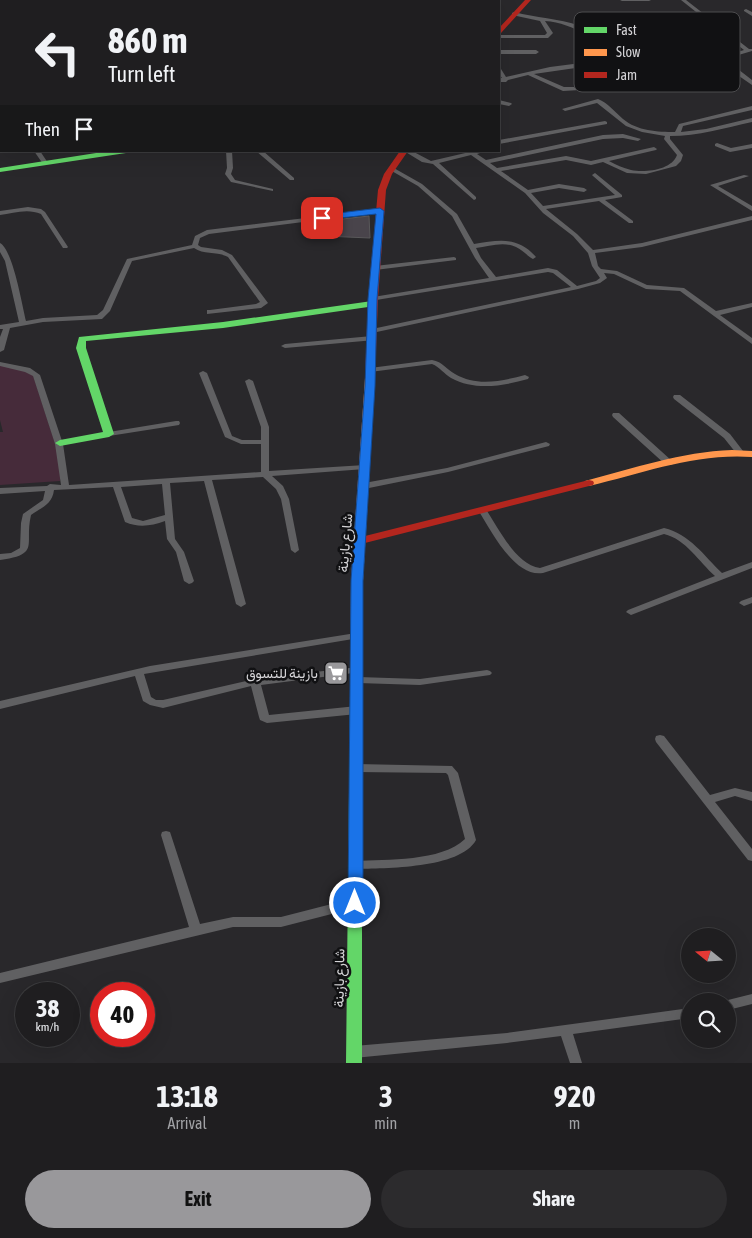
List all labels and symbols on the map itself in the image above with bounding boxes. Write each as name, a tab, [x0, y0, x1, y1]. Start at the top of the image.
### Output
legend	[574, 12, 740, 92]
text: Fast	[616, 22, 637, 38]
text: Slow	[616, 44, 641, 60]
text: Jam	[616, 67, 637, 83]
pin	[301, 197, 343, 239]
street label: شارع بازينة	[334, 513, 359, 573]
supermarket icon: بازينة للتسوق	[323, 660, 349, 686]
place label: بازينة للتسوق	[246, 665, 318, 682]
position arrow	[328, 876, 380, 928]
north arrow	[681, 928, 736, 982]
street label: شارع بازينة	[330, 948, 351, 1008]
speed limit sign: 40	[90, 982, 155, 1047]

